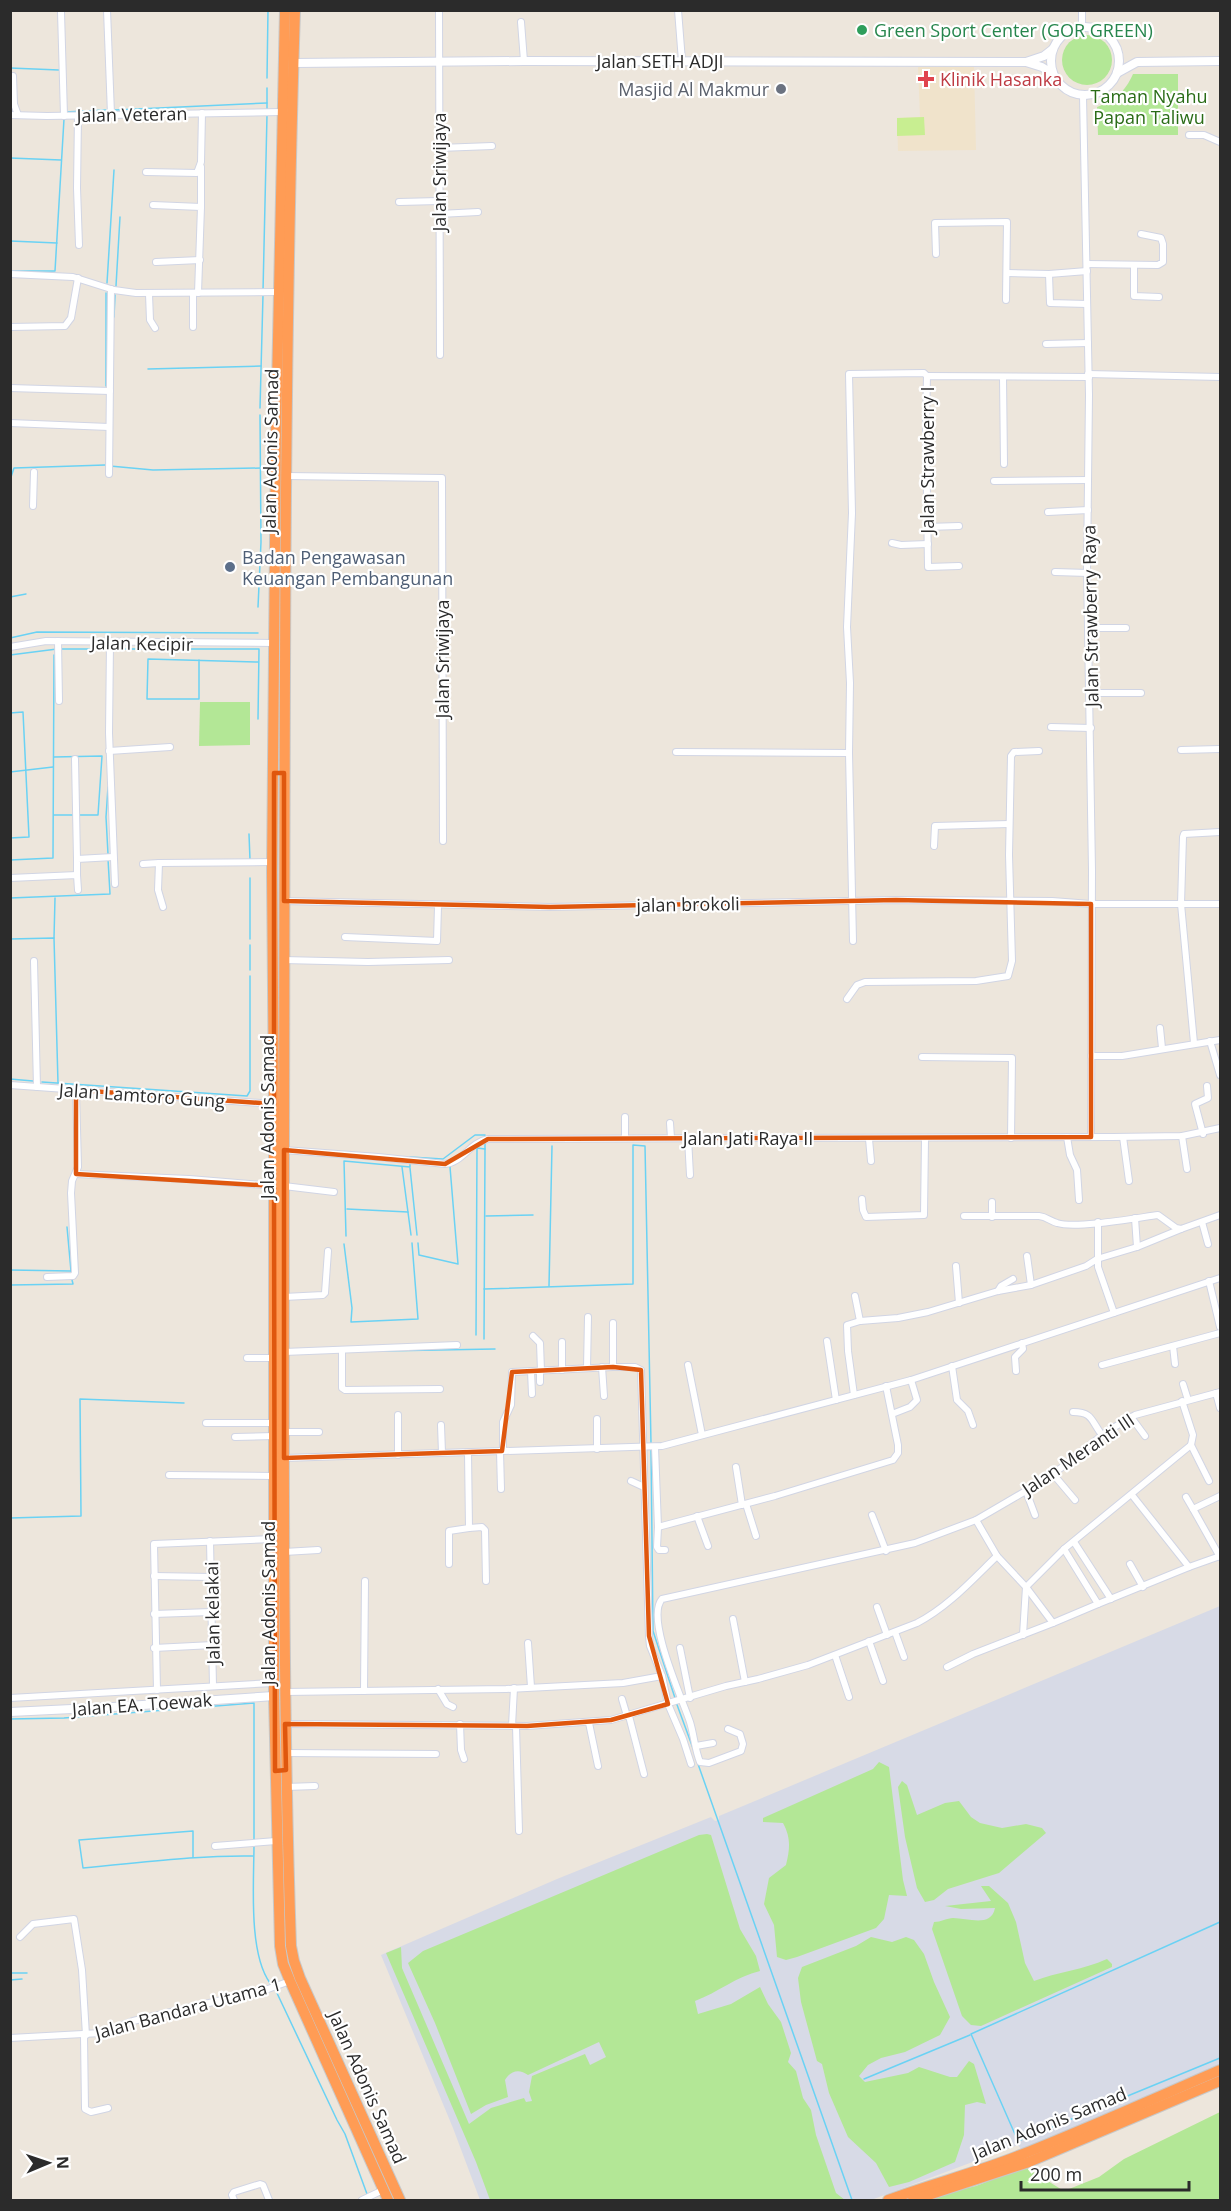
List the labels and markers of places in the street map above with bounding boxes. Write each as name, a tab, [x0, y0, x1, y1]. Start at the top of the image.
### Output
place label: Green Sport Center (GOR GREEN)	[874, 18, 1153, 42]
marker: Green Sport Center (GOR GREEN)	[855, 23, 869, 37]
place label: Klinik Hasanka	[940, 67, 1062, 91]
marker: Klinik Hasanka	[917, 70, 935, 88]
place label: Masjid Al Makmur	[618, 77, 770, 101]
marker: Masjid Al Makmur	[774, 82, 788, 96]
place label: Badan Pengawasan Keuangan Pembangunan	[242, 545, 453, 590]
marker: Badan Pengawasan Keuangan Pembangunan	[223, 560, 237, 574]

